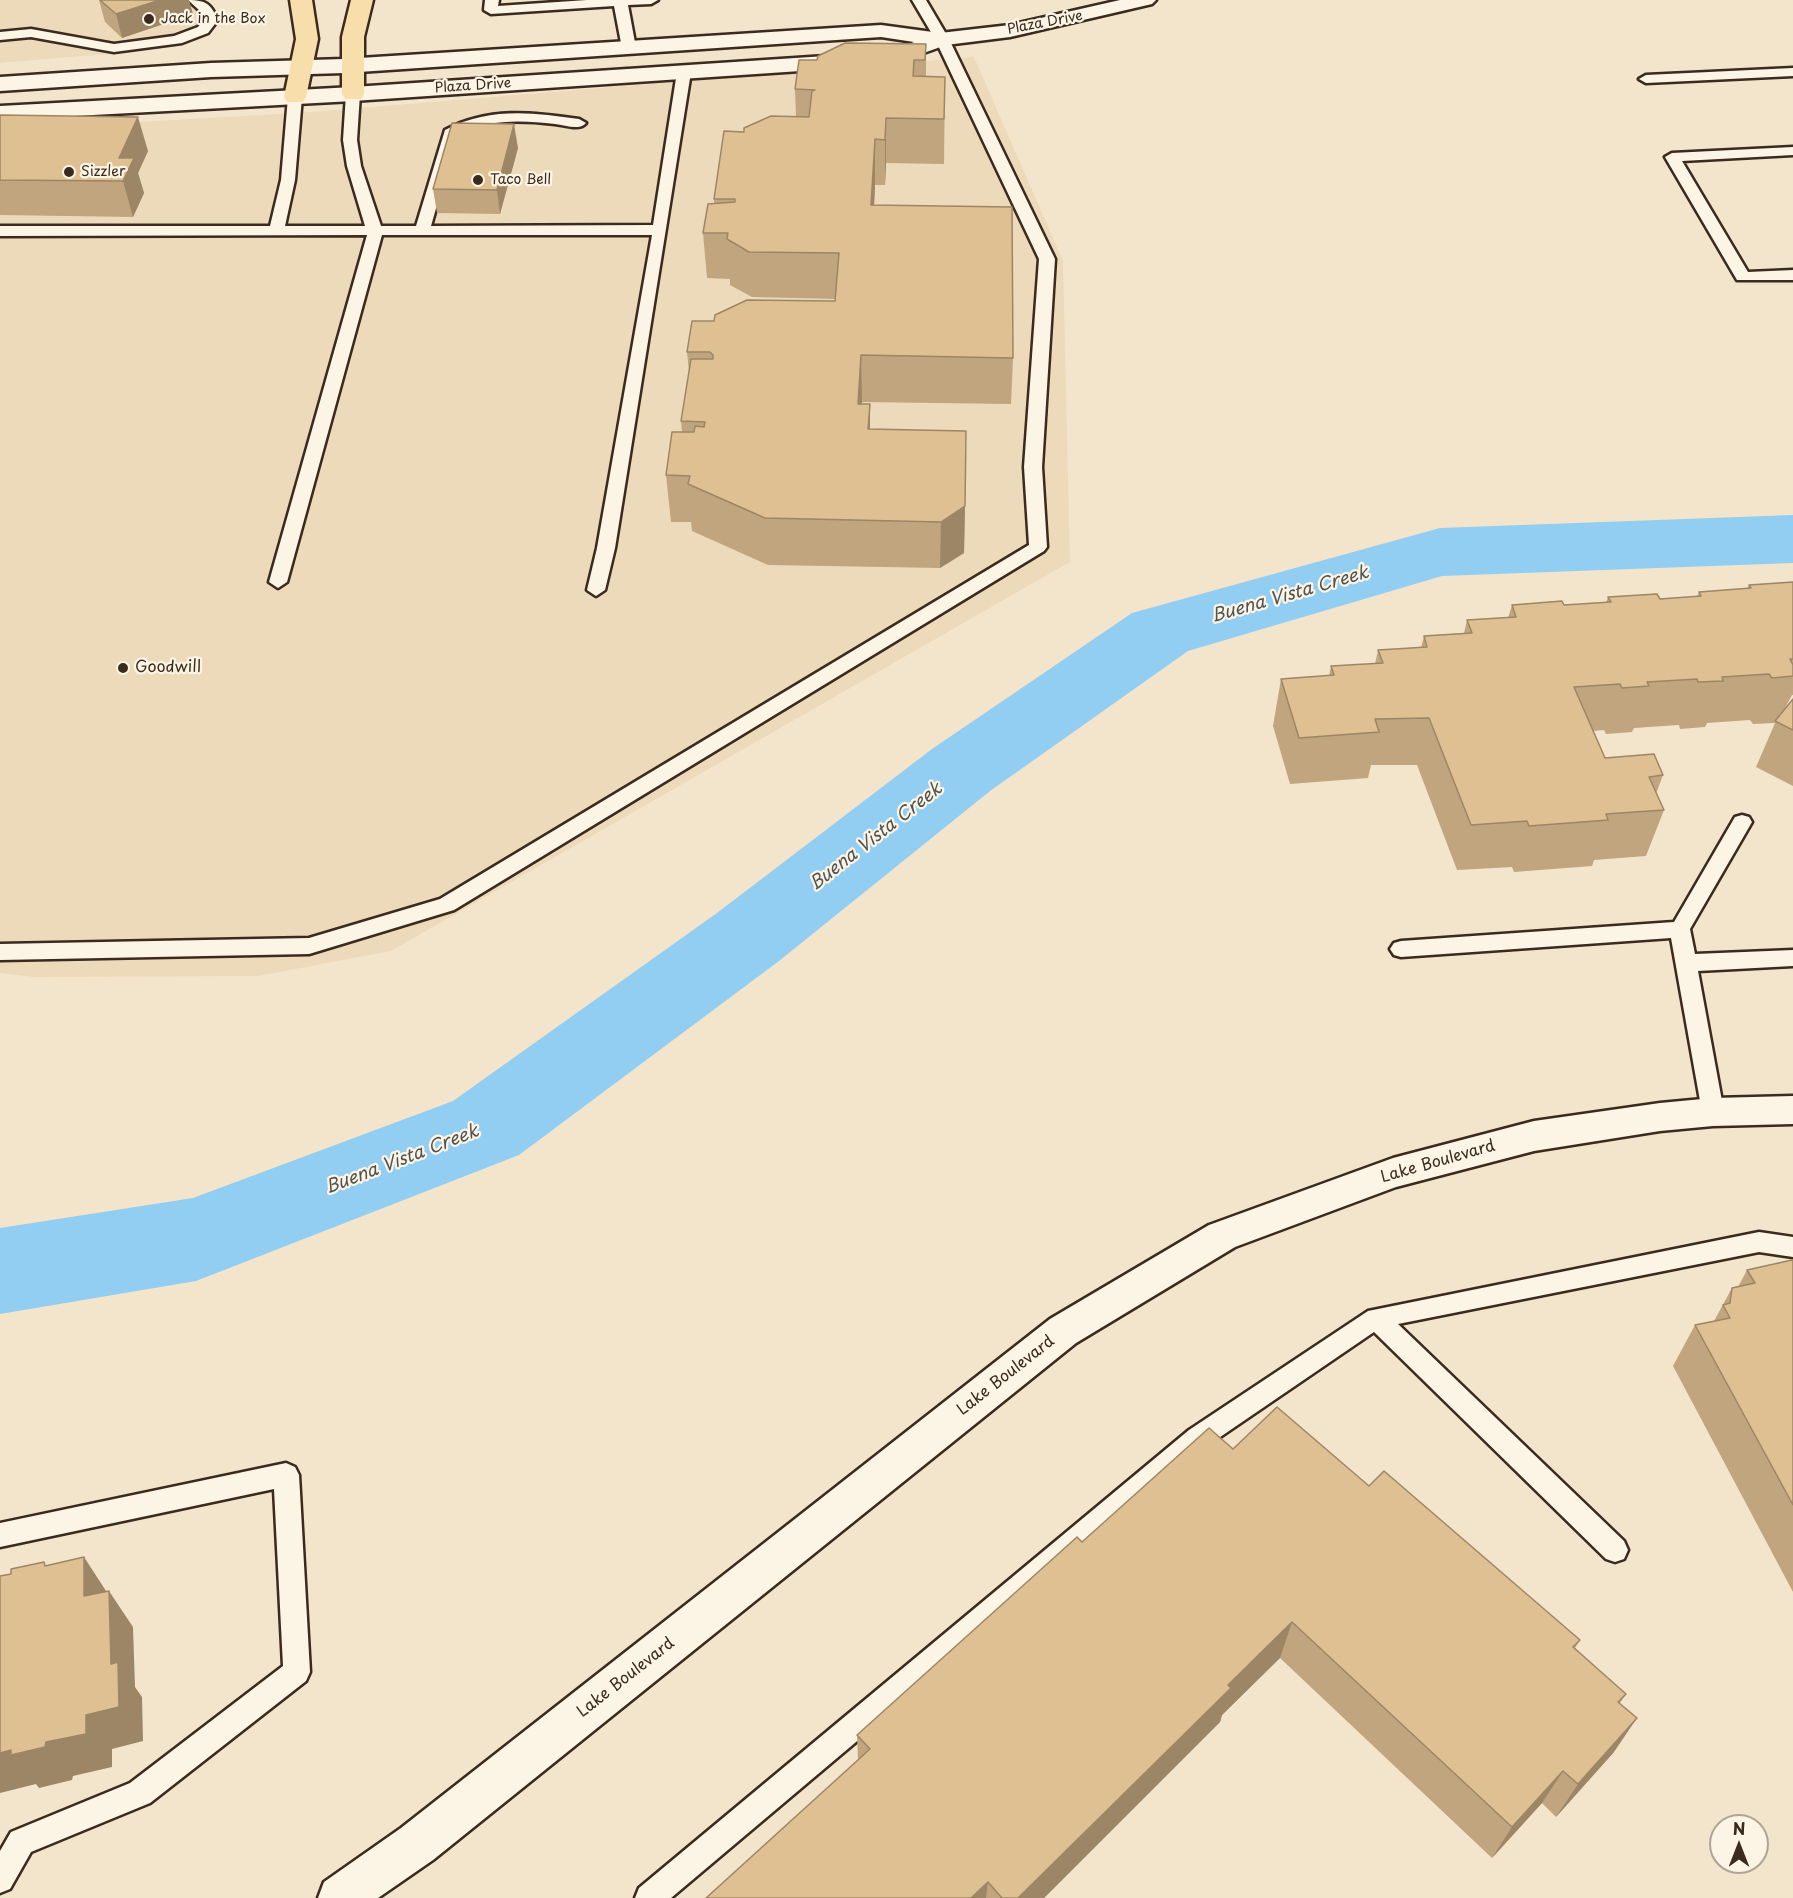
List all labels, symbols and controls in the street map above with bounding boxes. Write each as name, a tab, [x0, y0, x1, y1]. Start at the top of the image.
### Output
street label: Plaza Drive	[1006, 7, 1084, 39]
place label: Jack in the Box	[161, 11, 265, 27]
marker: Jack in the Box	[142, 12, 156, 26]
street label: Plaza Drive	[434, 75, 512, 97]
place label: Sizzler	[81, 164, 126, 180]
marker: Sizzler	[62, 165, 76, 179]
place label: Taco Bell	[490, 172, 551, 188]
marker: Taco Bell	[471, 173, 485, 187]
water label: Buena Vista Creek	[1209, 562, 1371, 628]
place label: Goodwill	[135, 658, 201, 678]
marker: Goodwill	[116, 661, 130, 675]
water label: Buena Vista Creek	[805, 778, 947, 896]
water label: Buena Vista Creek	[322, 1121, 482, 1199]
street label: Lake Boulevard	[1379, 1136, 1497, 1188]
street label: Lake Boulevard	[954, 1332, 1058, 1420]
street label: Lake Boulevard	[574, 1634, 678, 1722]
north arrow	[1709, 1814, 1769, 1874]
text: N	[1733, 1816, 1745, 1840]

